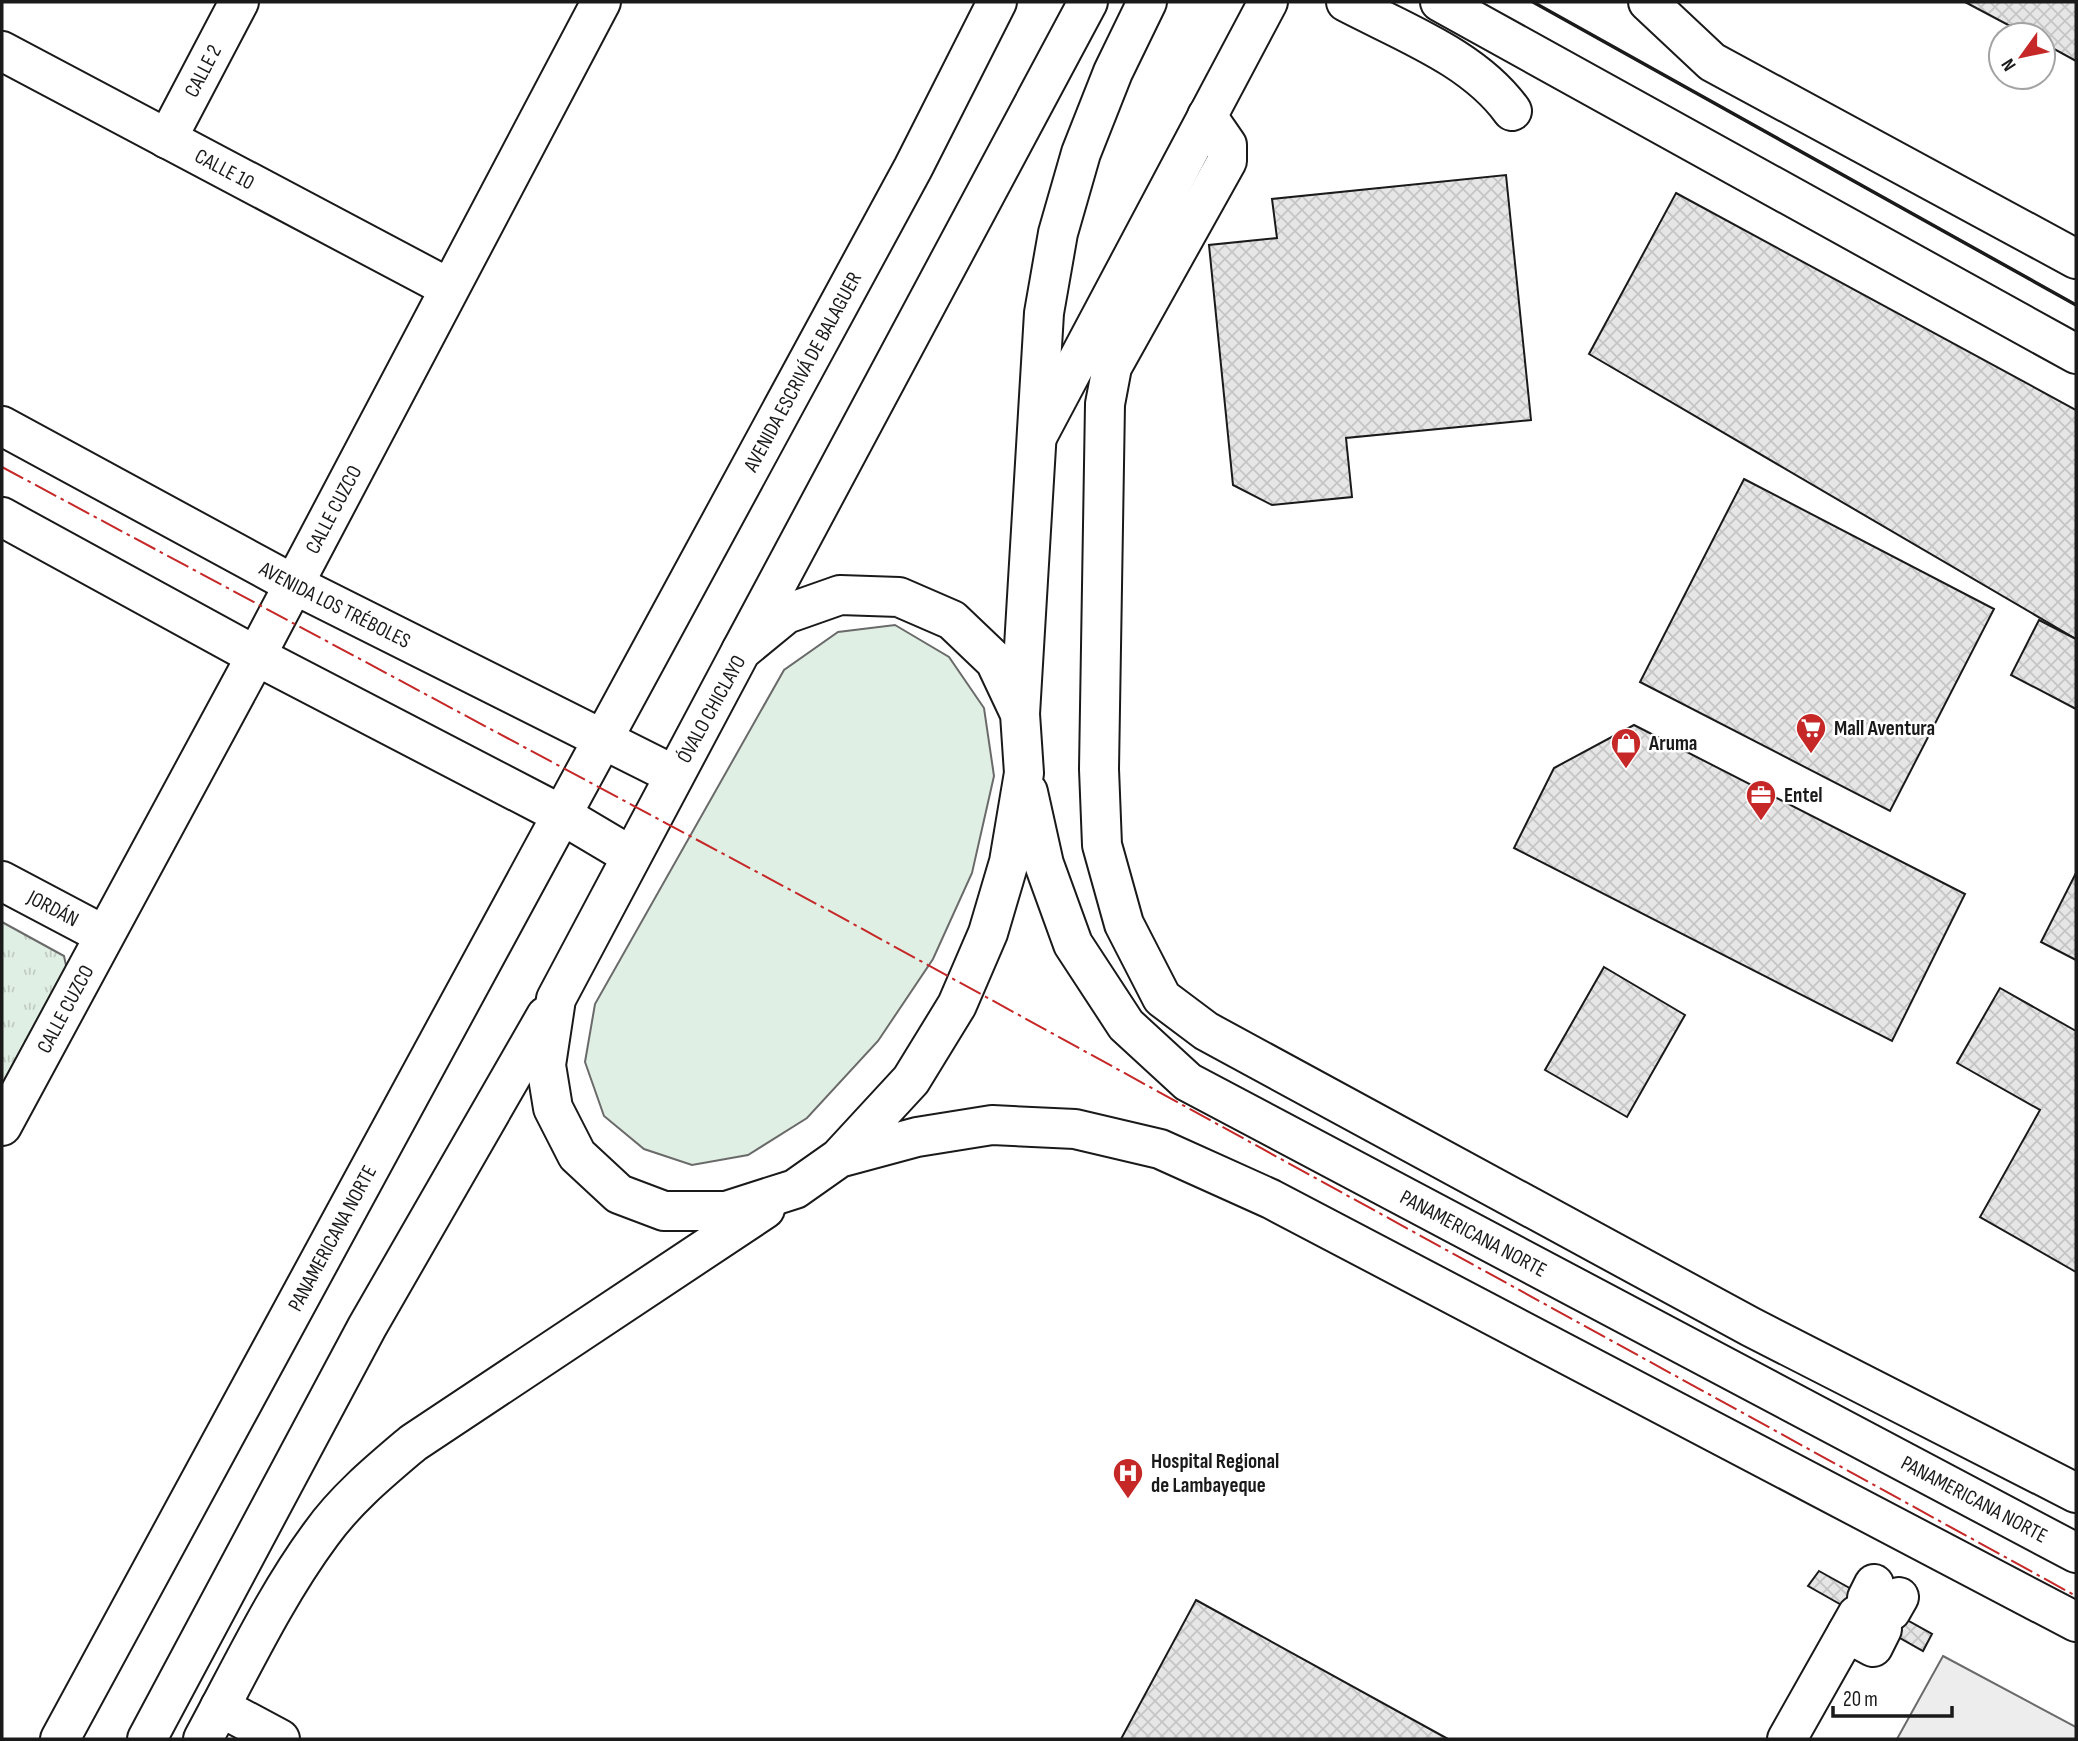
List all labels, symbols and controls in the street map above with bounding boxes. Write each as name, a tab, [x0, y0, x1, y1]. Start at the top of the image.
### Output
north arrow	[1987, 21, 2057, 91]
street label: CALLE 2	[179, 41, 227, 101]
text: N	[1997, 54, 2021, 75]
street label: CALLE 10	[190, 144, 258, 195]
street label: AVENIDA ESCRIVÁ DE BALAGUER	[738, 267, 867, 477]
street label: CALLE CUZCO	[300, 461, 367, 558]
street label: AVENIDA LOS TRÉBOLES	[254, 556, 414, 654]
street label: ÓVALO CHICLAYO	[672, 651, 751, 767]
supermarket icon: Mall Aventura	[1794, 711, 1828, 755]
place label: Mall Aventura	[1834, 716, 1935, 741]
shop icon: Aruma	[1609, 726, 1643, 770]
place label: Aruma	[1648, 731, 1697, 756]
office icon: Entel	[1744, 778, 1778, 822]
place label: Entel	[1784, 783, 1823, 808]
street label: JORDÁN	[22, 884, 83, 932]
street label: CALLE CUZCO	[32, 961, 100, 1057]
street label: PANAMERICANA NORTE	[283, 1161, 382, 1316]
street label: PANAMERICANA NORTE	[1396, 1185, 1551, 1283]
place label: Hospital Regional de Lambayeque	[1151, 1449, 1279, 1498]
street label: PANAMERICANA NORTE	[1897, 1450, 2052, 1549]
hospital icon: Hospital Regional de Lambayeque	[1111, 1456, 1145, 1500]
scale bar	[1833, 1674, 1952, 1718]
text: 20 m	[1843, 1687, 1878, 1712]

